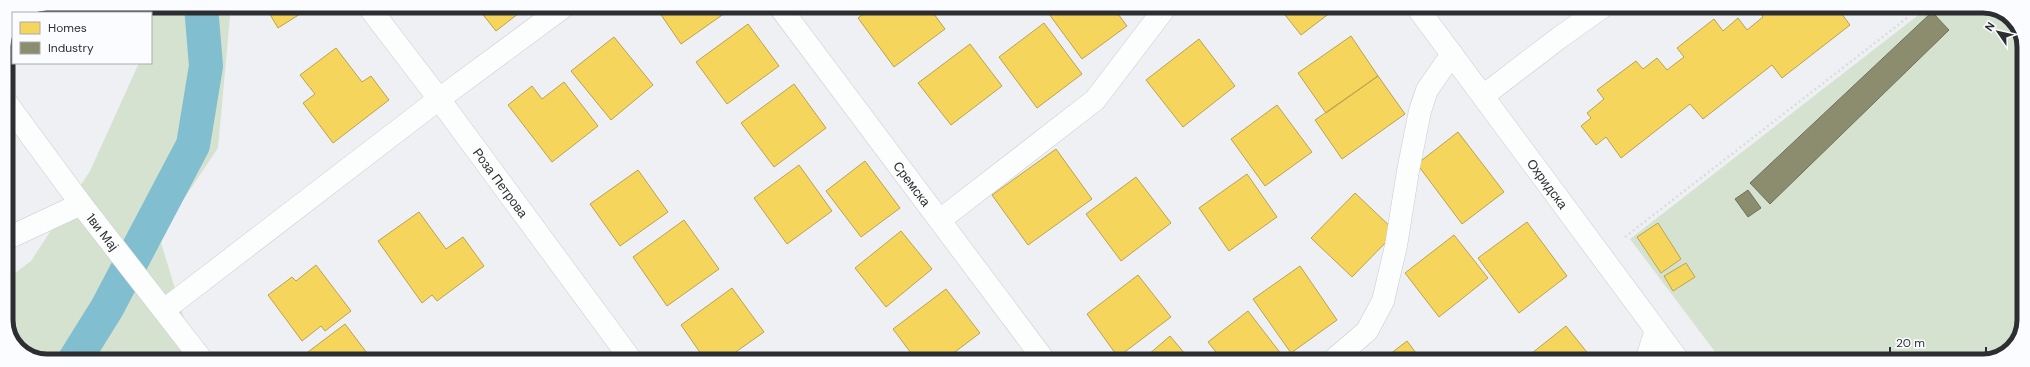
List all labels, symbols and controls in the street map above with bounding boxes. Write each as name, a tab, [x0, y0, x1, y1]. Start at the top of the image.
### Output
legend	[12, 12, 152, 64]
north arrow	[1978, 12, 2018, 52]
text: N	[1982, 19, 1998, 34]
text: Homes	[48, 20, 87, 36]
text: Industry	[48, 40, 94, 56]
street label: Роза Петрова	[469, 145, 532, 222]
street label: Охридска	[1523, 155, 1572, 213]
street label: Сремска	[889, 158, 935, 211]
street label: 1ви Мај	[82, 210, 122, 254]
scale bar	[1890, 329, 1986, 355]
text: 20 m	[1896, 335, 1925, 351]

